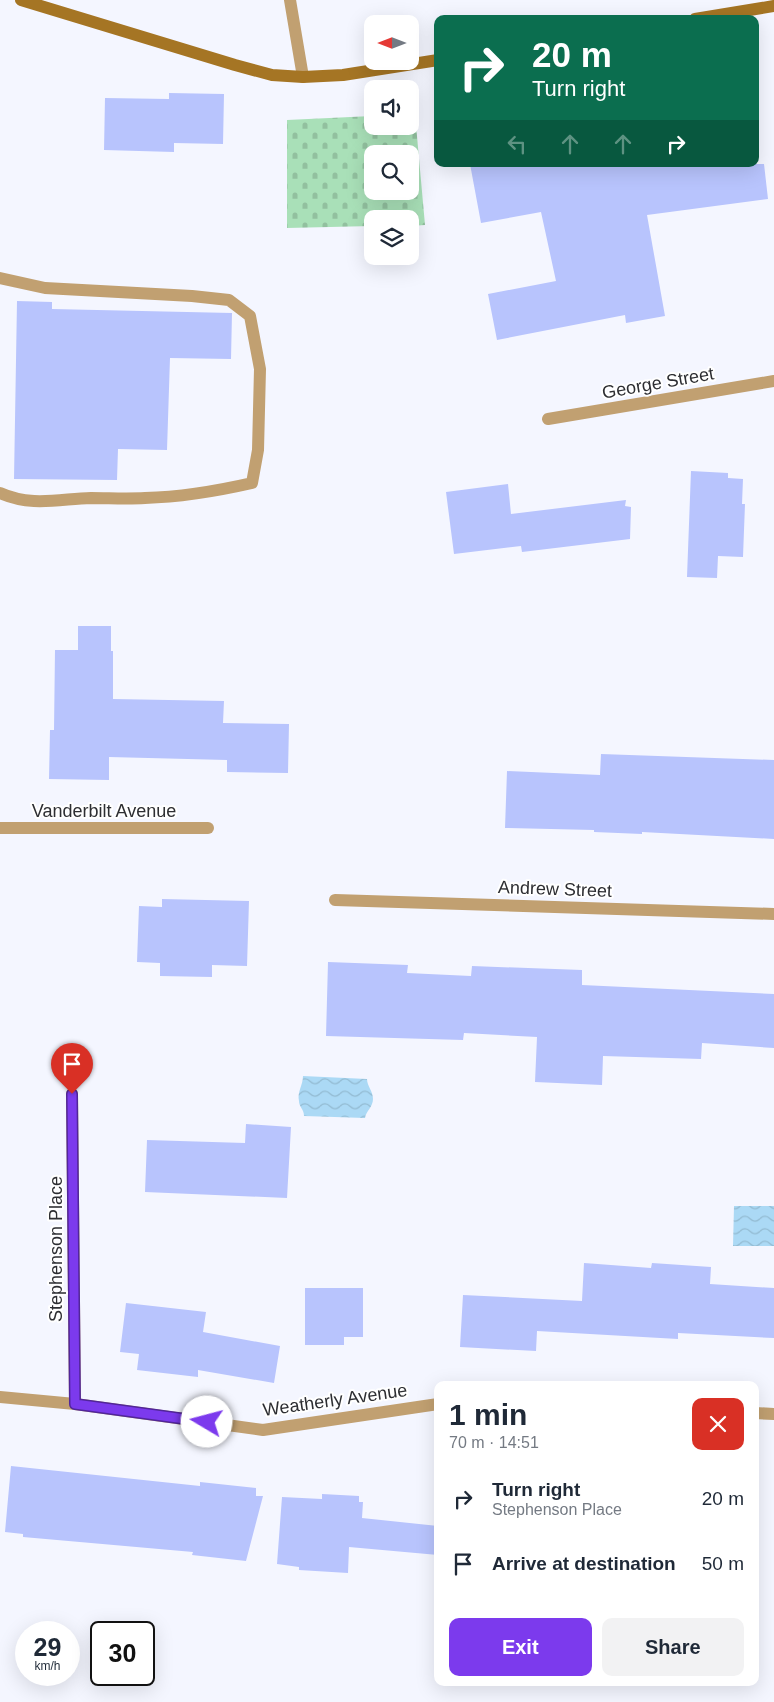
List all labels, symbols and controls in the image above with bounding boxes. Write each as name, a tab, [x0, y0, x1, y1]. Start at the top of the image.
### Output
north arrow	[364, 15, 419, 70]
map controls	[364, 15, 419, 265]
icon: right	[449, 35, 514, 100]
text: 20 m	[532, 35, 612, 74]
text: Turn right	[532, 76, 625, 101]
button: sound	[364, 80, 419, 135]
icon: left	[503, 130, 531, 158]
icon: ahead	[556, 130, 584, 158]
icon: ahead	[609, 130, 637, 158]
icon: right	[662, 130, 690, 158]
button: search	[364, 145, 419, 200]
button: layers	[364, 210, 419, 265]
street label: George Street	[601, 363, 715, 403]
street label: Vanderbilt Avenue	[32, 801, 176, 821]
street label: Andrew Street	[498, 877, 612, 901]
pin	[51, 1043, 93, 1094]
icon: arrive	[58, 1050, 86, 1078]
street label: Stephenson Place	[46, 1176, 66, 1322]
street label: Weatherly Avenue	[262, 1380, 408, 1420]
position arrow	[180, 1395, 232, 1447]
text: 1 min	[449, 1398, 527, 1431]
button: close	[692, 1398, 744, 1450]
text: 70 m · 14:51	[449, 1434, 539, 1451]
text: Turn right	[492, 1479, 580, 1500]
icon: right	[449, 1485, 477, 1513]
text: 20 m	[702, 1488, 744, 1509]
text: Stephenson Place	[492, 1501, 622, 1518]
icon: arrive	[449, 1550, 477, 1578]
text: Arrive at destination	[492, 1553, 676, 1574]
text: 50 m	[702, 1553, 744, 1574]
button: Exit	[449, 1618, 592, 1676]
button: Share	[602, 1618, 744, 1676]
speed limit sign: 30	[90, 1621, 155, 1686]
text: 29	[34, 1633, 61, 1661]
text: km/h	[34, 1659, 61, 1673]

